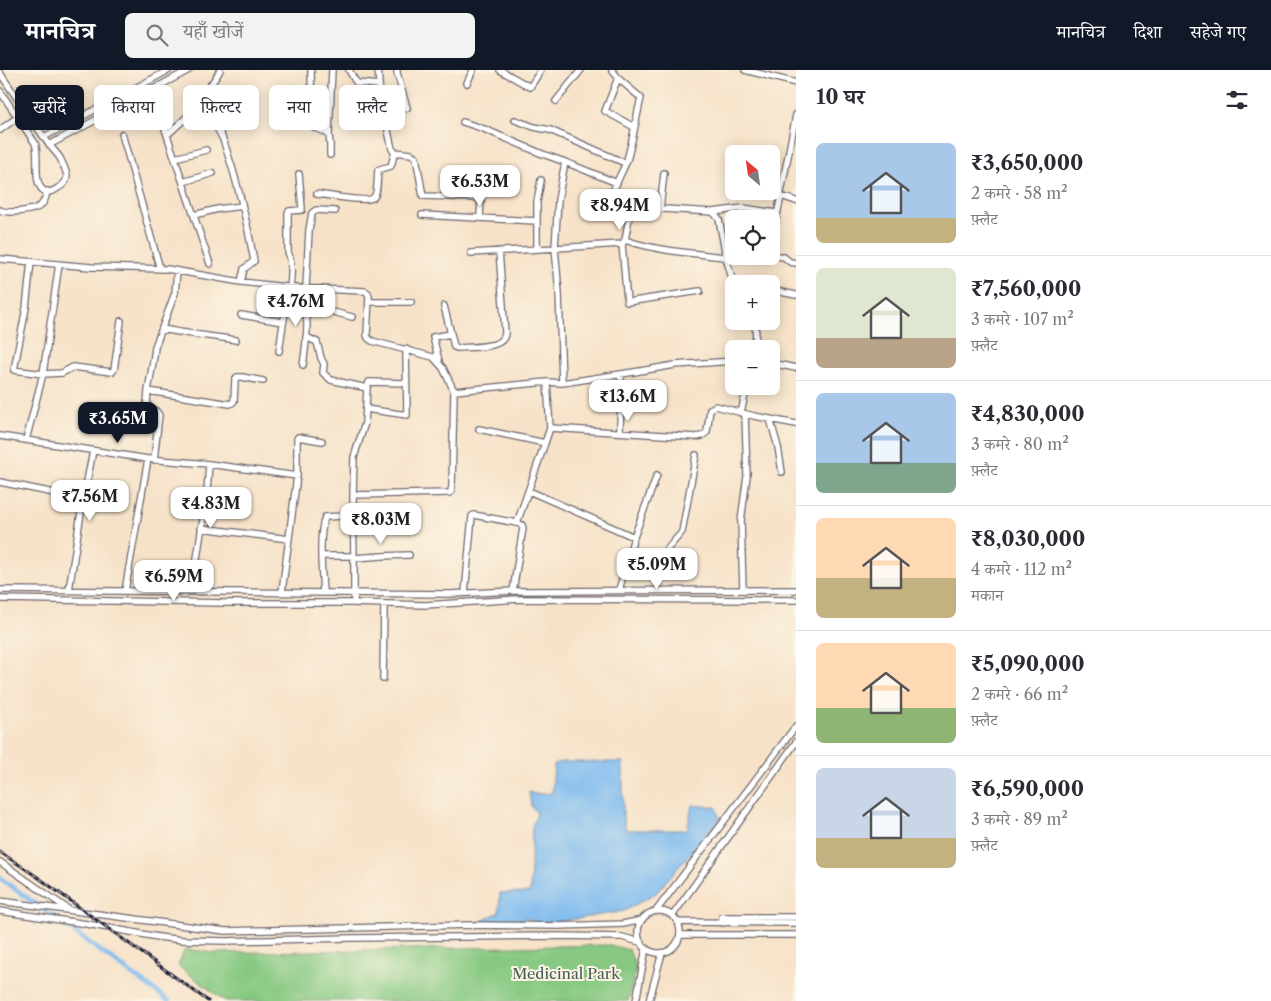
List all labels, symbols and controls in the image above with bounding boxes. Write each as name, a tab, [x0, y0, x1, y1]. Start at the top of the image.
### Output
search box	[125, 13, 475, 58]
text: मानचित्र	[25, 16, 95, 45]
text: यहाँ खोजें	[183, 20, 244, 43]
icon: search	[143, 21, 171, 49]
text: मानचित्र	[1057, 21, 1105, 43]
text: दिशा	[1133, 21, 1162, 43]
text: सहेजे गए	[1190, 21, 1246, 43]
text: 10 घर	[816, 84, 865, 109]
chip: खरीदें	[15, 85, 84, 130]
chip: किराया	[94, 85, 173, 130]
chip: फ़िल्टर	[183, 85, 259, 130]
chip: नया	[269, 85, 329, 130]
chip: फ़्लैट	[339, 85, 405, 130]
icon: filters	[1223, 86, 1251, 114]
north arrow	[725, 145, 780, 200]
map controls	[725, 145, 780, 395]
text: ₹3,650,000	[971, 150, 1083, 175]
icon: home	[856, 163, 916, 223]
pin: ₹6.53M	[439, 164, 521, 207]
text: ₹6.53M	[451, 171, 509, 191]
text: 2 कमरे · 58 m²	[971, 183, 1068, 203]
pin: ₹8.94M	[579, 189, 661, 231]
text: ₹8.94M	[591, 195, 649, 215]
text: फ़्लैट	[971, 209, 998, 229]
button: locate	[725, 210, 780, 265]
button: +	[725, 275, 780, 330]
text: ₹7,560,000	[971, 276, 1081, 301]
pin: ₹4.76M	[255, 284, 337, 327]
icon: home	[856, 288, 916, 348]
text: ₹4.76M	[267, 291, 325, 311]
text: 3 कमरे · 107 m²	[971, 309, 1074, 329]
text: फ़्लैट	[971, 335, 998, 355]
button: −	[725, 340, 780, 395]
pin: ₹13.6M	[587, 380, 669, 422]
text: ₹13.6M	[600, 386, 656, 406]
text: ₹4,830,000	[971, 401, 1085, 426]
pin: ₹3.65M	[77, 402, 159, 444]
text: ₹3.65M	[89, 408, 147, 428]
icon: home	[856, 413, 916, 473]
text: 3 कमरे · 80 m²	[971, 434, 1069, 454]
text: फ़्लैट	[971, 460, 998, 480]
pin: ₹7.56M	[49, 480, 131, 522]
text: ₹7.56M	[62, 486, 118, 506]
pin: ₹4.83M	[170, 486, 252, 529]
text: ₹4.83M	[182, 493, 240, 513]
pin: ₹8.03M	[340, 502, 422, 545]
text: ₹8.03M	[351, 509, 411, 529]
text: ₹8,030,000	[971, 526, 1085, 551]
icon: home	[856, 538, 916, 598]
pin: ₹5.09M	[616, 548, 698, 590]
text: ₹5.09M	[628, 554, 686, 574]
text: 4 कमरे · 112 m²	[971, 559, 1072, 579]
pin: ₹6.59M	[133, 560, 215, 602]
text: ₹6.59M	[145, 566, 203, 586]
text: मकान	[971, 585, 1003, 605]
text: ₹5,090,000	[971, 651, 1085, 676]
icon: home	[856, 663, 916, 723]
text: 2 कमरे · 66 m²	[971, 684, 1068, 704]
text: फ़्लैट	[971, 710, 998, 730]
text: ₹6,590,000	[971, 776, 1084, 801]
icon: home	[856, 788, 916, 848]
text: 3 कमरे · 89 m²	[971, 809, 1068, 829]
text: फ़्लैट	[971, 835, 998, 855]
park label: Medicinal Park	[512, 964, 621, 983]

